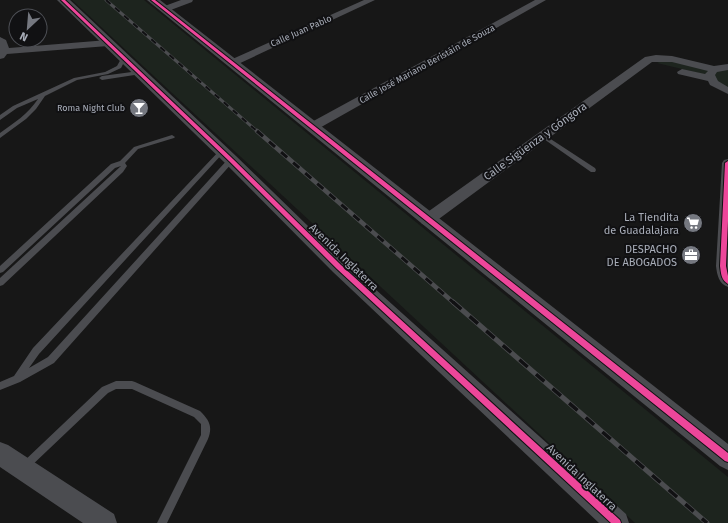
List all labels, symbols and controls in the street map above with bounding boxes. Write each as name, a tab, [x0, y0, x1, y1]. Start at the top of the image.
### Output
north arrow	[8, 8, 48, 48]
street label: Calle Juan Pablo	[269, 13, 333, 49]
street label: Calle José Mariano Beristáin de Souza	[358, 22, 496, 105]
text: N	[18, 29, 30, 44]
bar icon: Roma Night Club	[128, 97, 150, 119]
street label: Calle Sigüenza y Góngora	[481, 100, 589, 183]
place label: Roma Night Club	[57, 103, 125, 113]
place label: La Tiendita de Guadalajara	[604, 211, 679, 237]
supermarket icon: La Tiendita de Guadalajara	[682, 212, 704, 234]
street label: Avenida Inglaterra	[306, 221, 381, 294]
place label: DESPACHO DE ABOGADOS	[607, 243, 677, 269]
office icon: DESPACHO DE ABOGADOS	[680, 244, 702, 266]
street label: Avenida Inglaterra	[544, 442, 619, 513]

